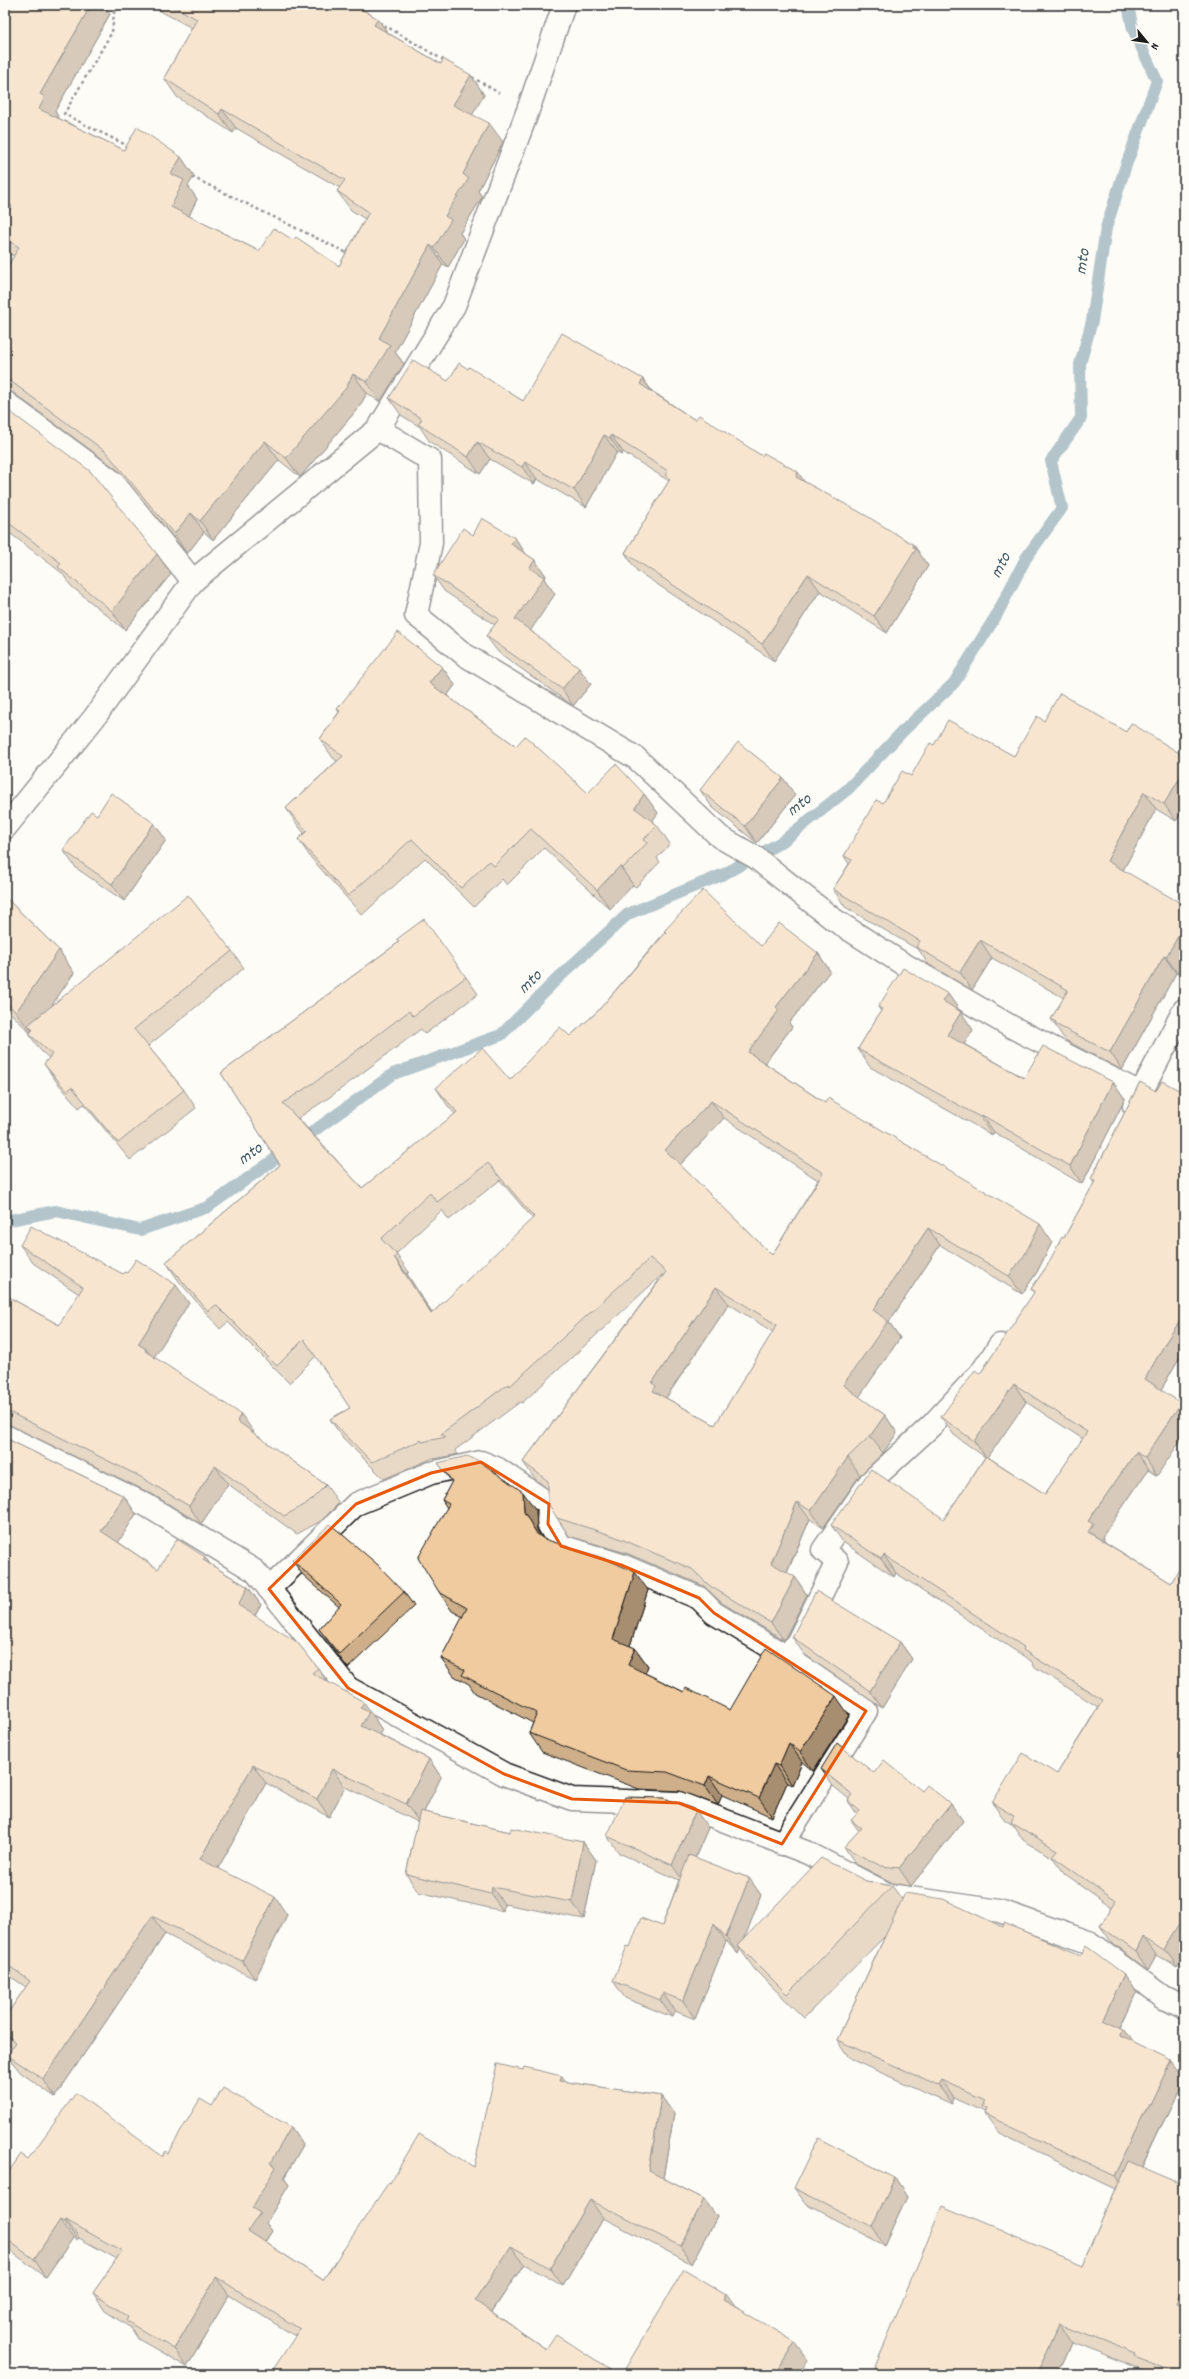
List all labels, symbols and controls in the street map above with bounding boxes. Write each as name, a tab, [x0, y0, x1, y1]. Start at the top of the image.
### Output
north arrow	[1127, 22, 1167, 62]
text: N	[1145, 40, 1162, 53]
water label: mto	[1070, 246, 1098, 276]
water label: mto	[985, 548, 1019, 583]
water label: mto	[783, 788, 819, 823]
water label: mto	[513, 965, 550, 1000]
water label: mto	[234, 1137, 270, 1172]

